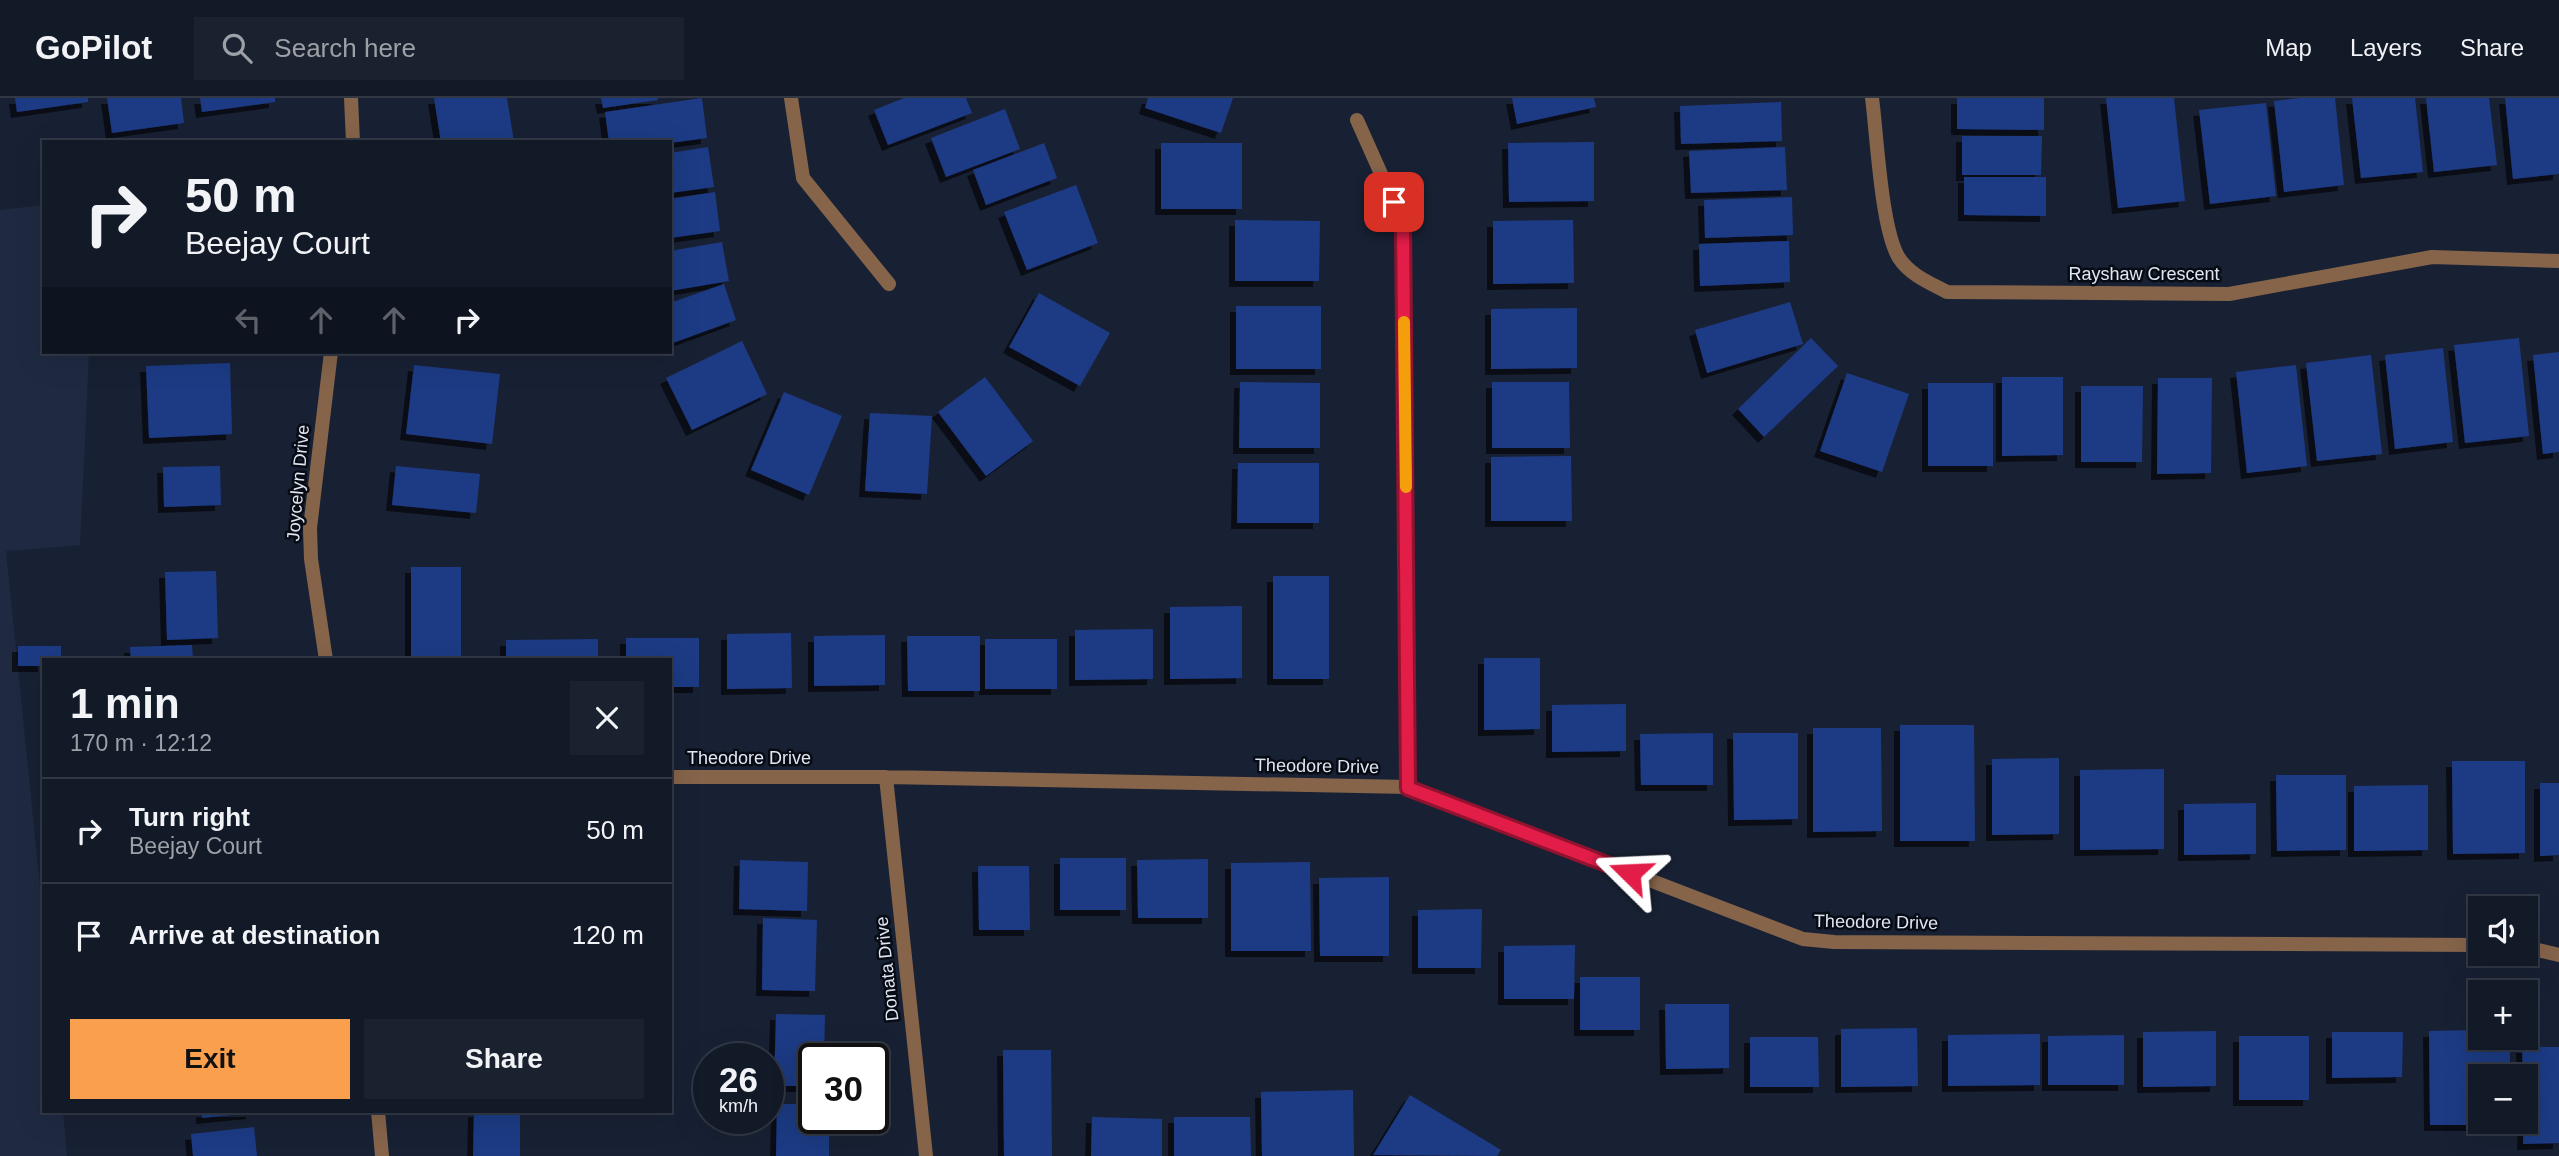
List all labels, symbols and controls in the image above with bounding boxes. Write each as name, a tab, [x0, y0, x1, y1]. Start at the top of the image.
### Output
search box	[194, 17, 684, 80]
text: GoPilot	[35, 29, 152, 66]
icon: search	[218, 29, 256, 67]
text: Search here	[274, 33, 416, 63]
text: Map	[2265, 34, 2312, 61]
text: Layers	[2350, 34, 2422, 61]
text: Share	[2460, 34, 2524, 61]
icon: right	[70, 168, 161, 259]
text: 50 m	[185, 168, 297, 222]
pin	[1364, 172, 1424, 232]
icon: arrive	[1375, 183, 1413, 221]
text: Beejay Court	[185, 225, 370, 261]
street label: Rayshaw Crescent	[2068, 264, 2220, 284]
icon: left	[229, 301, 267, 339]
icon: ahead	[302, 301, 340, 339]
icon: ahead	[375, 301, 413, 339]
icon: right	[448, 301, 486, 339]
street label: Joycelyn Drive	[283, 424, 313, 542]
text: 1 min	[70, 680, 180, 727]
button: close	[570, 681, 644, 755]
text: 170 m · 12:12	[70, 730, 212, 756]
street label: Theodore Drive	[687, 748, 811, 768]
street label: Theodore Drive	[1255, 755, 1379, 777]
text: Turn right	[129, 802, 250, 832]
icon: right	[70, 812, 108, 850]
text: 50 m	[586, 815, 644, 845]
text: Beejay Court	[129, 833, 262, 859]
position arrow	[1593, 836, 1667, 910]
map controls	[2468, 896, 2538, 1134]
button: sound	[2468, 896, 2538, 966]
street label: Theodore Drive	[1814, 911, 1938, 933]
street label: Donata Drive	[872, 916, 902, 1022]
icon: arrive	[70, 917, 108, 955]
text: Arrive at destination	[129, 920, 380, 950]
text: 120 m	[572, 920, 644, 950]
button: +	[2468, 980, 2538, 1050]
button: Exit	[70, 1019, 350, 1099]
button: Share	[364, 1019, 644, 1099]
speed limit sign: 30	[798, 1043, 889, 1134]
text: 26	[719, 1060, 758, 1099]
button: −	[2468, 1064, 2538, 1134]
text: km/h	[719, 1096, 758, 1116]

